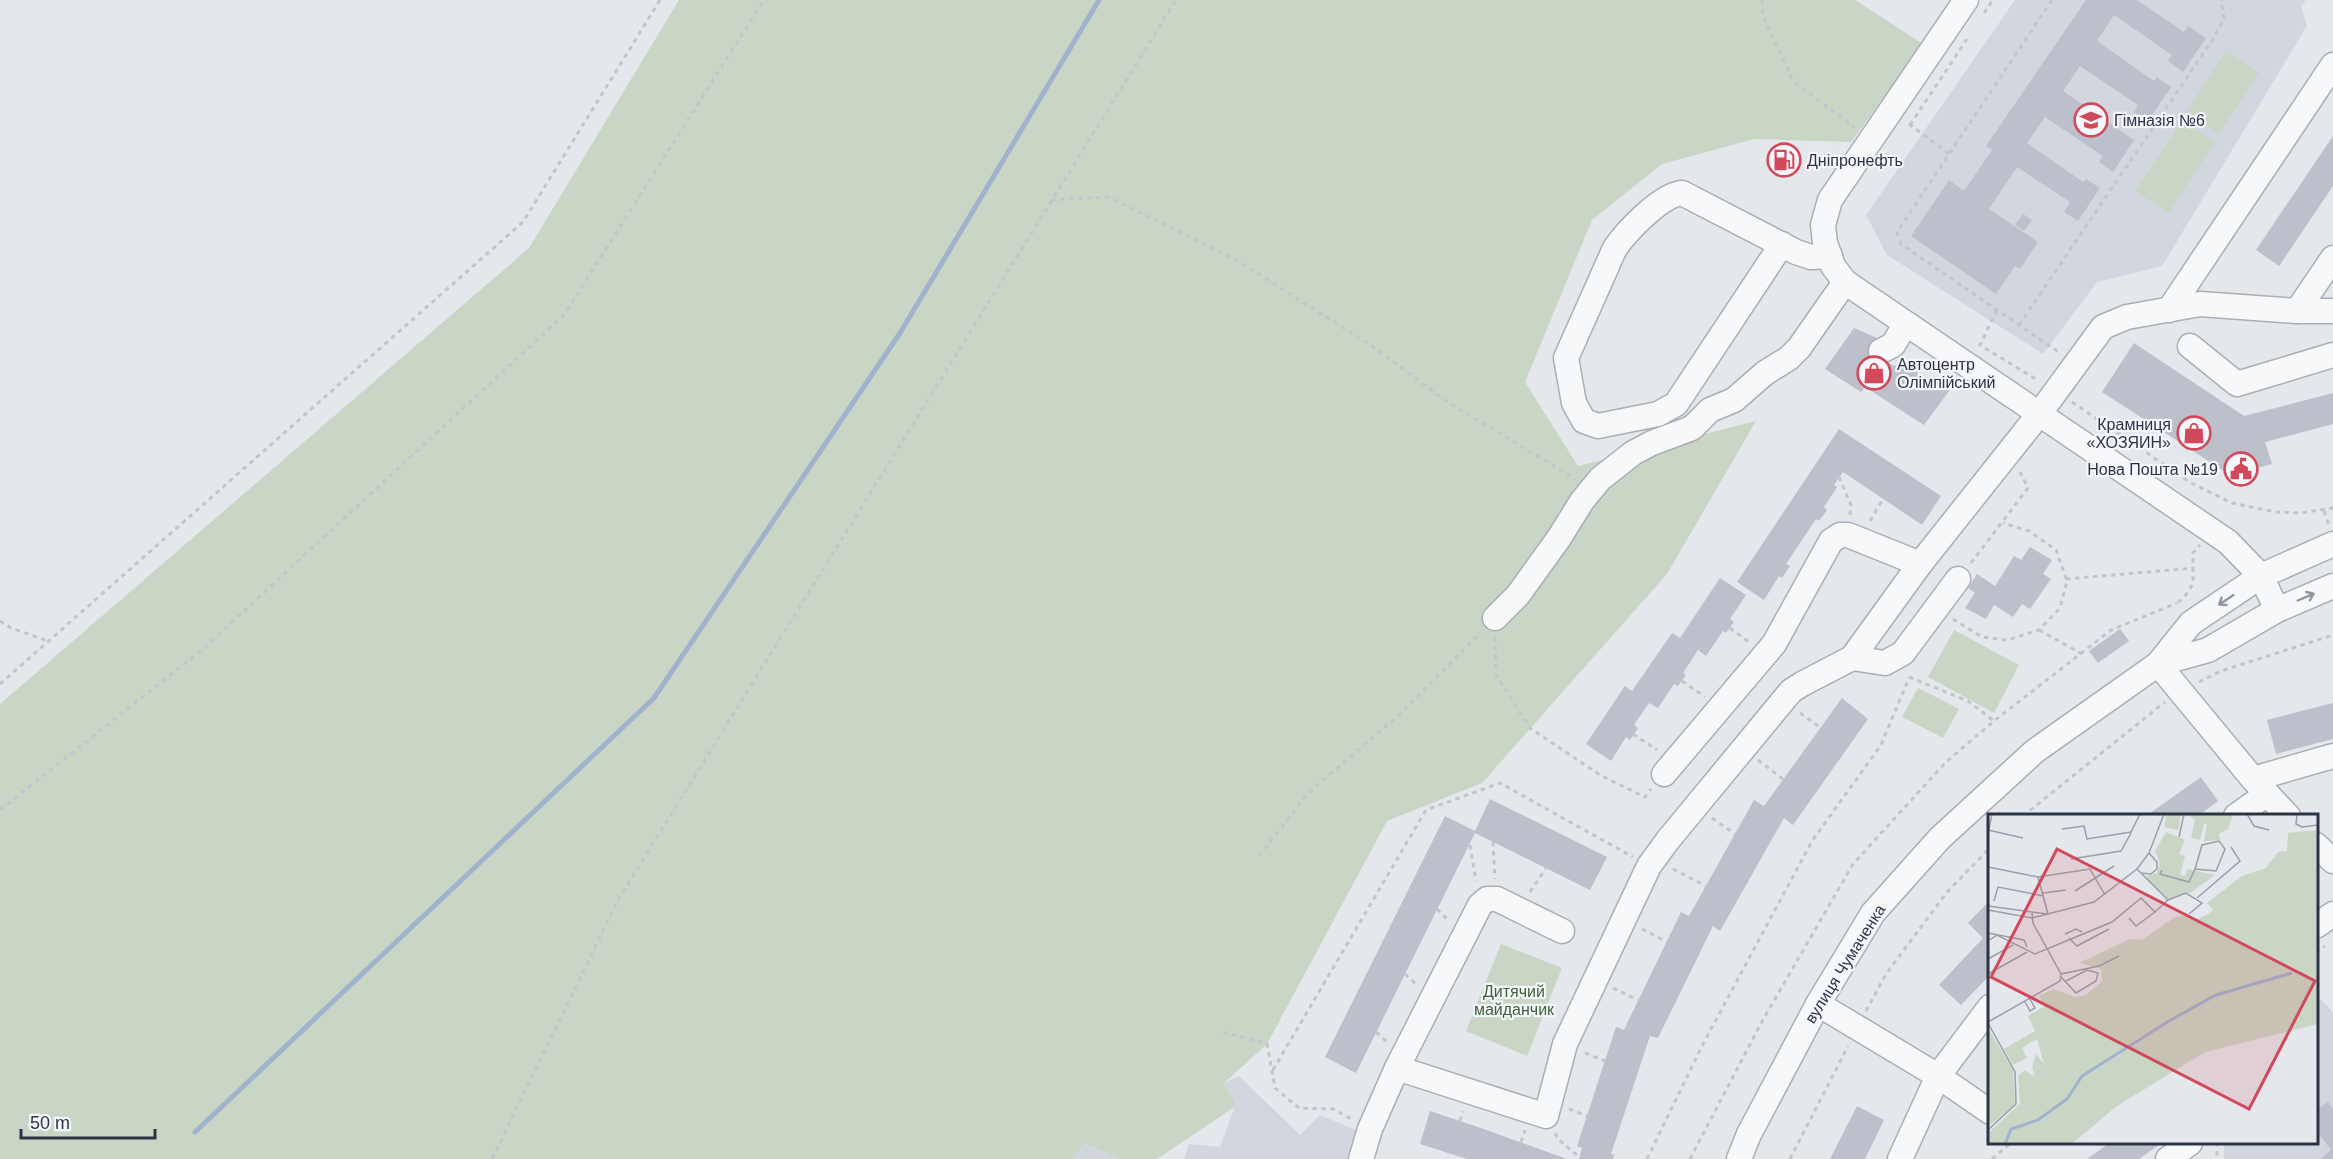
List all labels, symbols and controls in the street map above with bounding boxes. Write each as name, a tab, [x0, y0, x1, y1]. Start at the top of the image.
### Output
school or university icon: Гімназія №6	[2073, 102, 2109, 138]
place label: Гімназія №6	[2114, 112, 2205, 129]
fuel station icon: Дніпронефть	[1766, 142, 1802, 178]
place label: Дніпронефть	[1807, 152, 1903, 169]
shop icon: Автоцентр Олімпійський	[1856, 355, 1892, 391]
place label: Автоцентр Олімпійський	[1897, 356, 1996, 391]
shop icon: Крамниця «ХОЗЯИН»	[2176, 415, 2212, 451]
place label: Крамниця «ХОЗЯИН»	[2087, 416, 2171, 451]
public building icon: Нова Пошта №19	[2223, 451, 2259, 487]
place label: Нова Пошта №19	[2087, 461, 2218, 478]
one-way arrow	[2297, 591, 2315, 602]
one-way arrow	[2218, 594, 2234, 606]
inset map	[1988, 814, 2318, 1144]
street label: вулиця Чумаченка	[1802, 901, 1888, 1026]
park label: Дитячий майданчик	[1474, 983, 1555, 1018]
scale bar	[21, 1102, 154, 1140]
text: 50 m	[30, 1113, 70, 1133]

